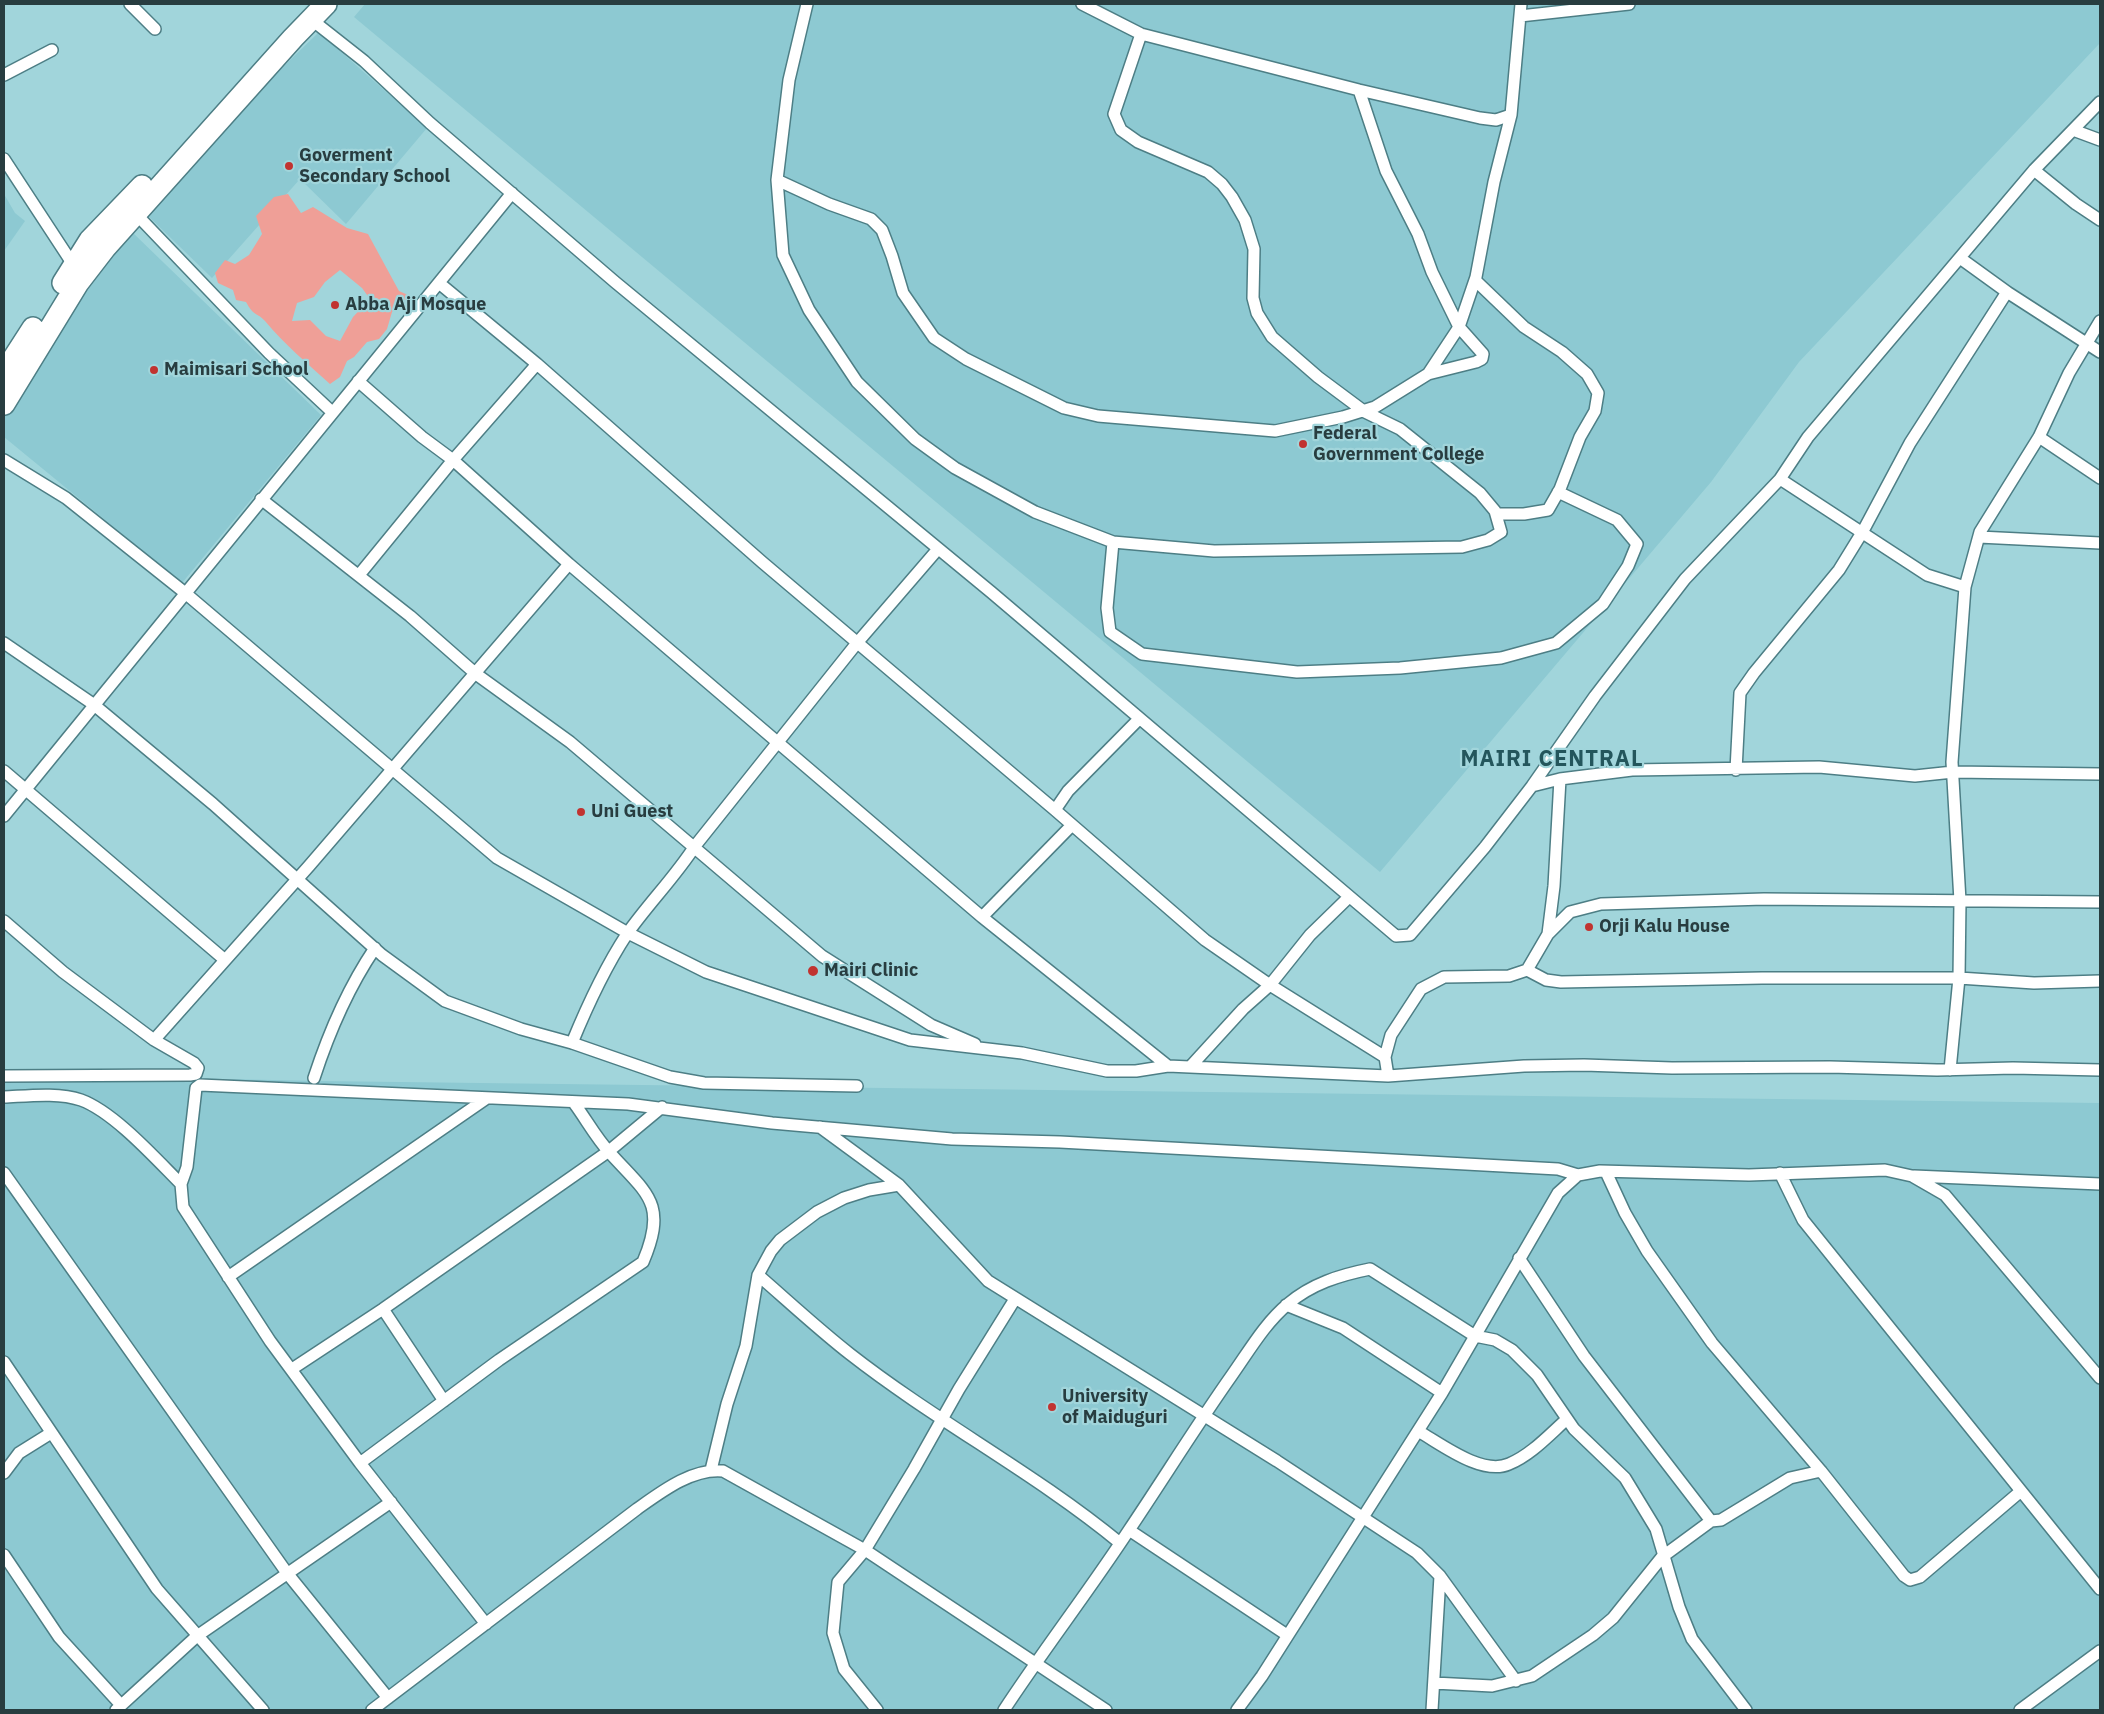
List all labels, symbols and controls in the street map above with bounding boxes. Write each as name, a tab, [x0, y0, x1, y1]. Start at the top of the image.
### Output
place label: Goverment Secondary School	[299, 145, 450, 188]
marker: Goverment Secondary School	[283, 160, 295, 172]
place label: Abba Aji Mosque	[345, 294, 486, 316]
marker: Abba Aji Mosque	[329, 299, 341, 311]
place label: Maimisari School	[164, 359, 308, 381]
marker: Maimisari School	[148, 364, 160, 376]
place label: Federal Government College	[1313, 423, 1484, 466]
marker: Federal Government College	[1297, 438, 1309, 450]
district label: MAIRI CENTRAL	[1459, 747, 1645, 773]
place label: Uni Guest	[591, 801, 673, 823]
marker: Uni Guest	[575, 806, 587, 818]
place label: Orji Kalu House	[1599, 916, 1730, 938]
marker: Orji Kalu House	[1583, 921, 1595, 933]
place label: Mairi Clinic	[824, 960, 918, 982]
marker: Mairi Clinic	[806, 964, 820, 978]
place label: University of Maiduguri	[1062, 1386, 1168, 1428]
marker: University of Maiduguri	[1046, 1401, 1058, 1413]

